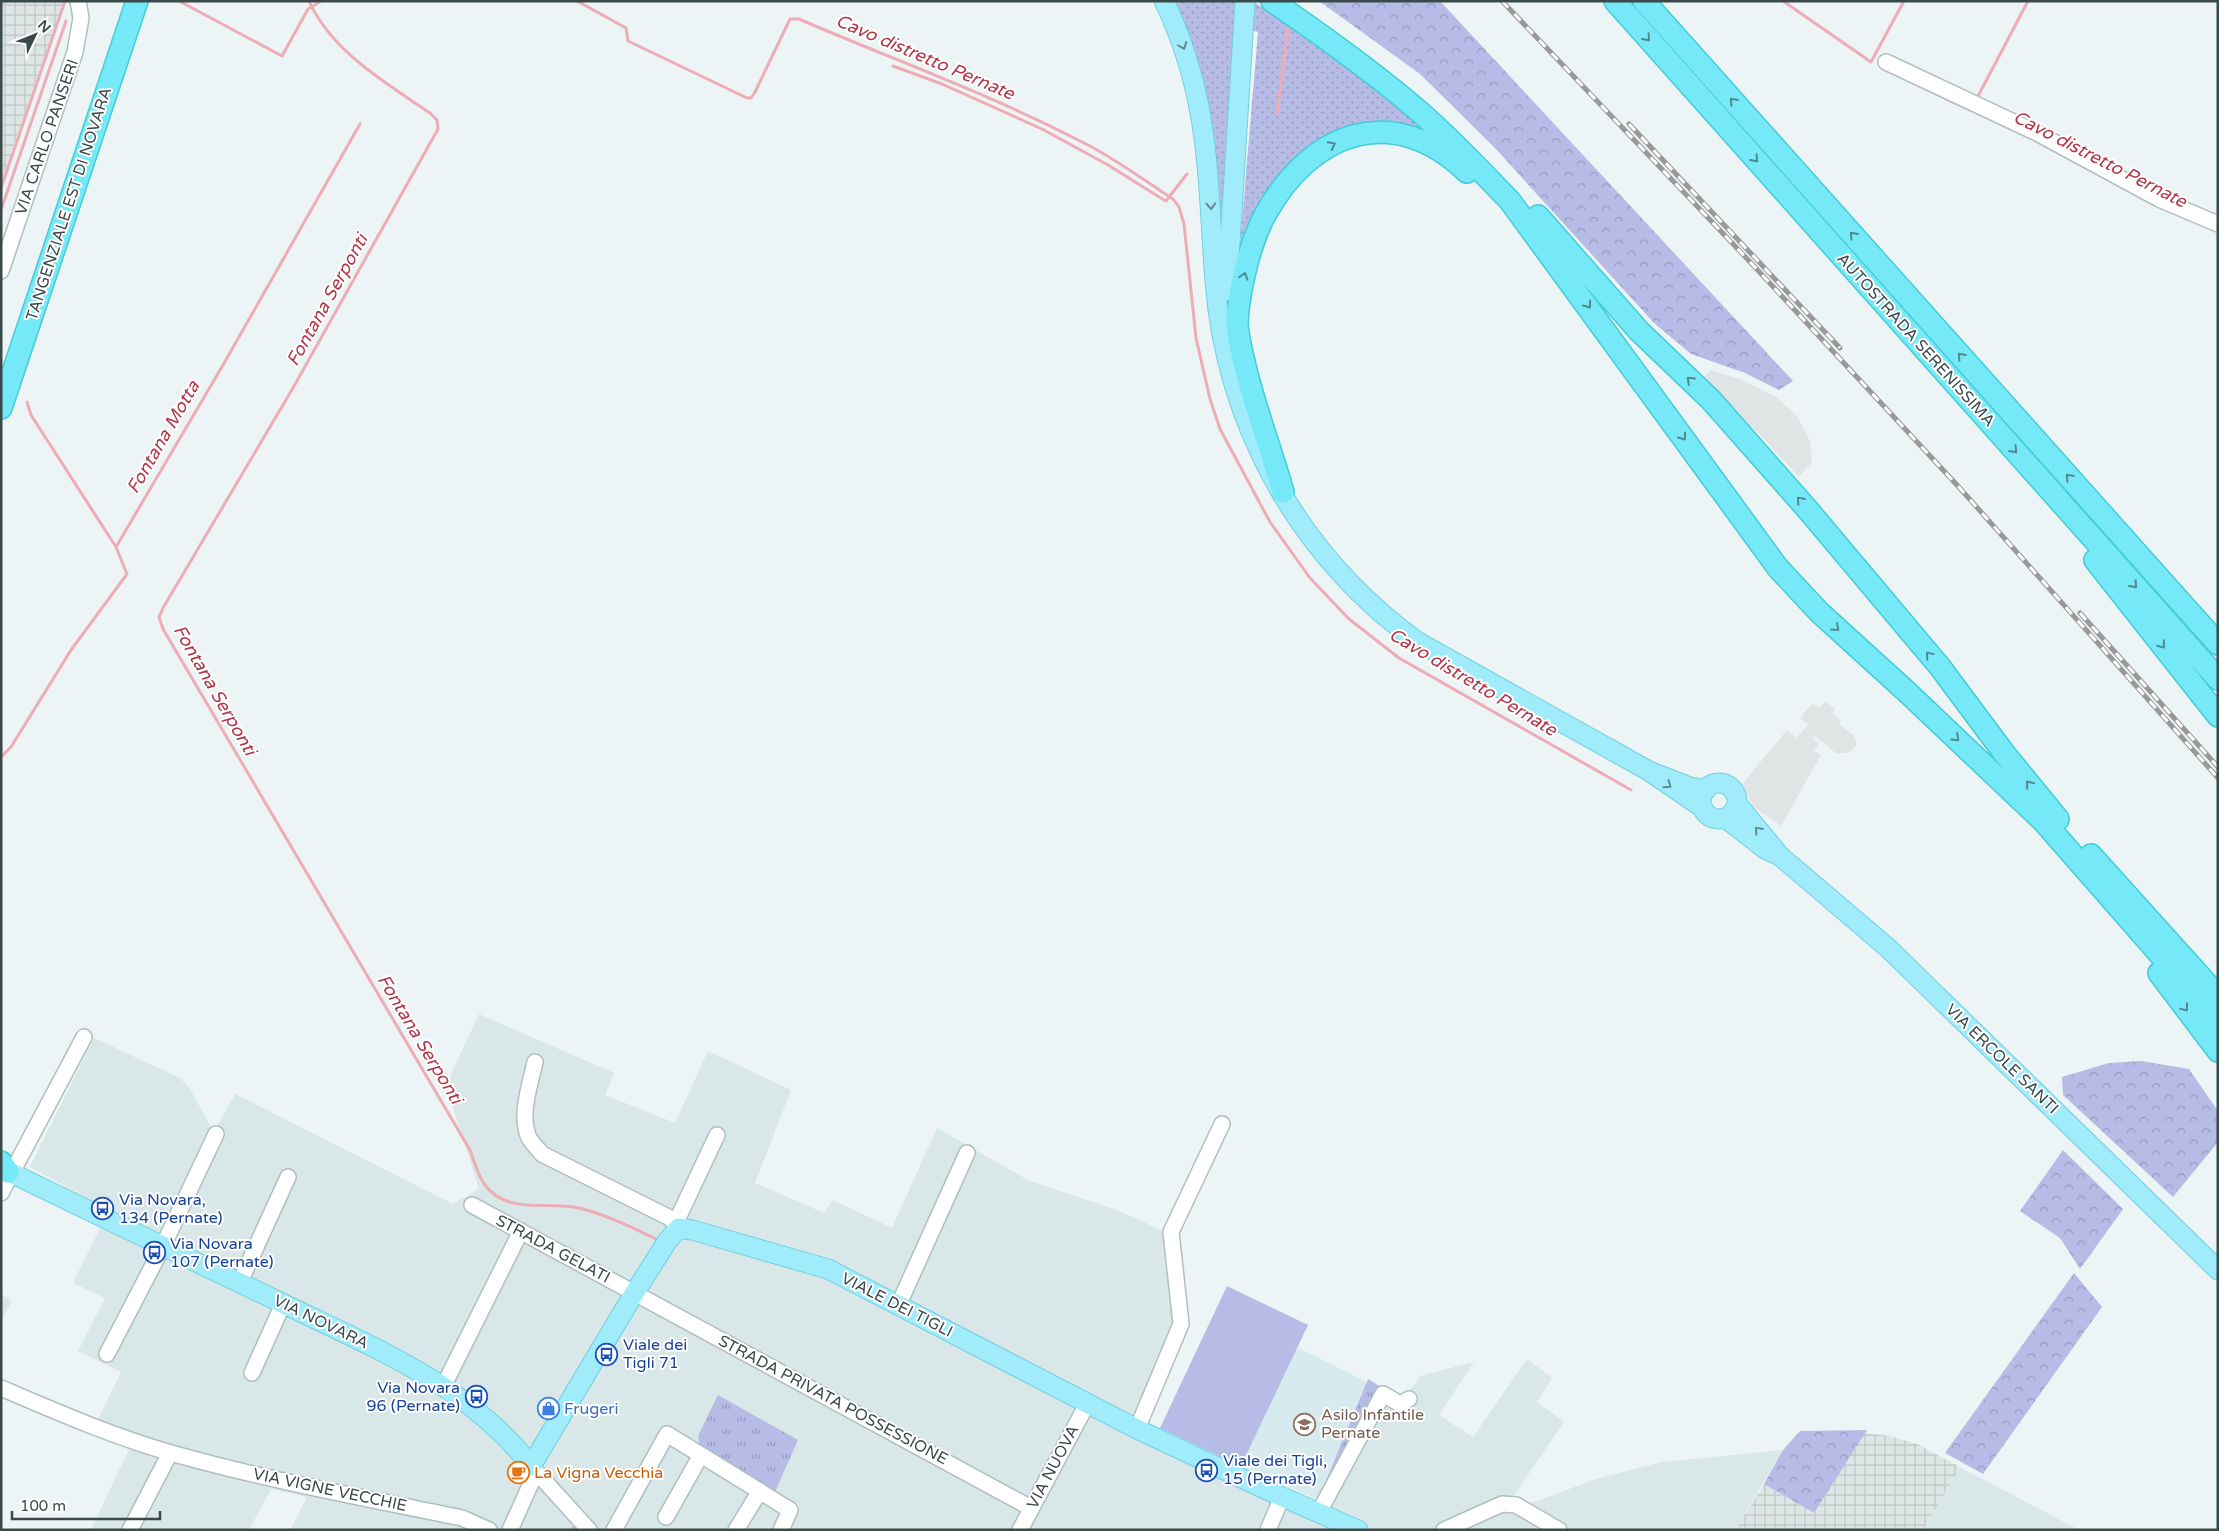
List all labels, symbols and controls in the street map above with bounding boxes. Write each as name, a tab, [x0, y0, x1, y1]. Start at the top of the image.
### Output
water label: Cavo distretto Pernate	[833, 9, 1018, 105]
north arrow	[10, 10, 60, 60]
text: N	[34, 17, 54, 36]
one-way arrow	[1641, 32, 1650, 41]
one-way arrow	[1177, 41, 1187, 50]
street label: VIA CARLO PANSERI	[11, 56, 83, 218]
street label: TANGENZIALE EST DI NOVARA	[22, 85, 116, 323]
one-way arrow	[1730, 97, 1739, 106]
water label: Cavo distretto Pernate	[2010, 106, 2191, 213]
one-way arrow	[1327, 141, 1336, 151]
one-way arrow	[1749, 154, 1758, 163]
one-way arrow	[1205, 202, 1216, 210]
water label: Fontana Serponti	[282, 228, 374, 370]
one-way arrow	[1849, 231, 1858, 240]
street label: AUTOSTRADA SERENISSIMA	[1833, 249, 1999, 431]
one-way arrow	[1238, 271, 1249, 280]
one-way arrow	[1582, 299, 1591, 309]
one-way arrow	[1958, 353, 1967, 362]
water label: Fontana Motta	[122, 376, 205, 497]
one-way arrow	[1687, 377, 1696, 386]
one-way arrow	[1677, 431, 1686, 441]
one-way arrow	[2009, 445, 2018, 454]
one-way arrow	[2066, 474, 2075, 483]
one-way arrow	[1796, 496, 1805, 505]
one-way arrow	[2128, 579, 2137, 588]
water label: Fontana Serponti	[169, 621, 263, 761]
one-way arrow	[1831, 622, 1840, 631]
water label: Cavo distretto Pernate	[1385, 623, 1561, 741]
one-way arrow	[2156, 640, 2165, 649]
one-way arrow	[1926, 652, 1935, 661]
one-way arrow	[1950, 732, 1959, 741]
one-way arrow	[1662, 779, 1671, 788]
one-way arrow	[2025, 780, 2034, 789]
one-way arrow	[1755, 827, 1764, 836]
water label: Fontana Serponti	[373, 970, 469, 1110]
street label: VIA ERCOLE SANTI	[1941, 1000, 2063, 1118]
one-way arrow	[2180, 1002, 2188, 1011]
place label: Via Novara, 134 (Pernate)	[119, 1190, 223, 1228]
bus stop icon: Via Novara, 134 (Pernate)	[91, 1197, 115, 1221]
street label: STRADA GELATI	[492, 1210, 614, 1288]
place label: Via Novara 107 (Pernate)	[170, 1234, 274, 1272]
bus stop icon: Via Novara 107 (Pernate)	[142, 1241, 166, 1265]
street label: VIALE DEI TIGLI	[838, 1268, 956, 1342]
street label: VIA NOVARA	[270, 1290, 372, 1354]
street label: STRADA PRIVATA POSSESSIONE	[715, 1331, 951, 1469]
place label: Viale dei Tigli 71	[623, 1335, 687, 1373]
bus stop icon: Viale dei Tigli 71	[595, 1342, 619, 1366]
place label: Via Novara 96 (Pernate)	[367, 1378, 460, 1416]
bus stop icon: Via Novara 96 (Pernate)	[464, 1385, 488, 1409]
shop icon: Frugeri	[536, 1397, 560, 1421]
place label: Frugeri	[564, 1399, 618, 1419]
place label: Asilo Infantile Pernate	[1321, 1405, 1424, 1443]
school or university icon: Asilo Infantile Pernate	[1293, 1412, 1317, 1436]
street label: VIA NUOVA	[1023, 1422, 1083, 1512]
place label: Viale dei Tigli, 15 (Pernate)	[1223, 1451, 1327, 1489]
bus stop icon: Viale dei Tigli, 15 (Pernate)	[1195, 1458, 1219, 1482]
cafe icon: La Vigna Vecchia	[506, 1461, 530, 1485]
place label: La Vigna Vecchia	[534, 1463, 663, 1483]
street label: VIA VIGNE VECCHIE	[251, 1464, 409, 1516]
scale bar	[12, 1488, 160, 1520]
text: 100 m	[20, 1497, 66, 1515]

